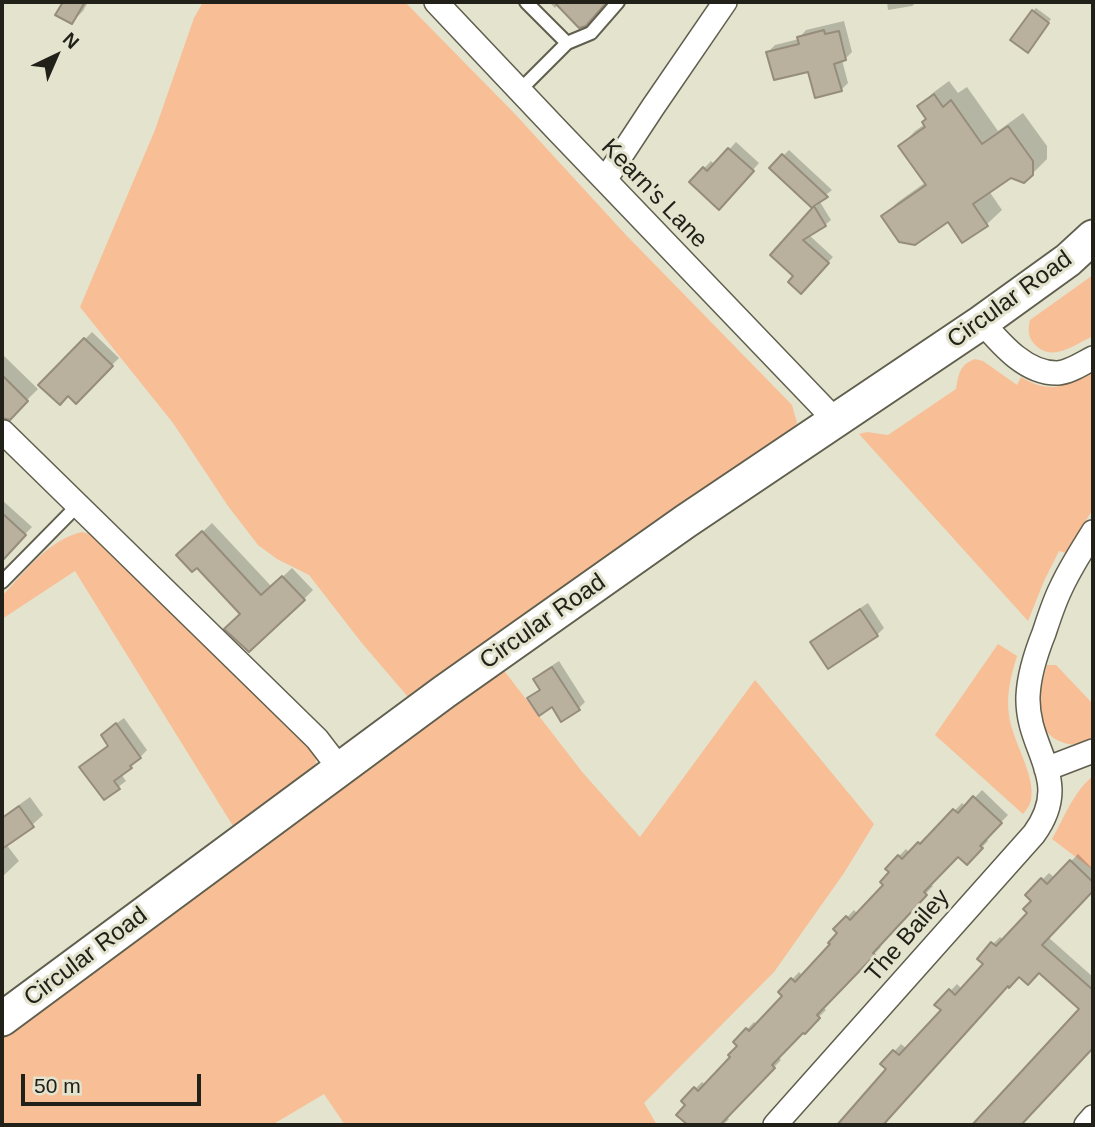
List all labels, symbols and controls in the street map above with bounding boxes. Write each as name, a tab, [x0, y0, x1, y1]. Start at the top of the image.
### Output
north arrow	[21, 21, 91, 91]
text: N	[59, 28, 83, 53]
street label: Kearn's Lane	[595, 133, 713, 255]
street label: Circular Road	[942, 245, 1078, 355]
street label: Circular Road	[475, 568, 611, 676]
street label: The Bailey	[860, 884, 956, 988]
street label: Circular Road	[19, 901, 153, 1013]
scale bar	[24, 1060, 205, 1104]
text: 50 m	[34, 1074, 81, 1097]

